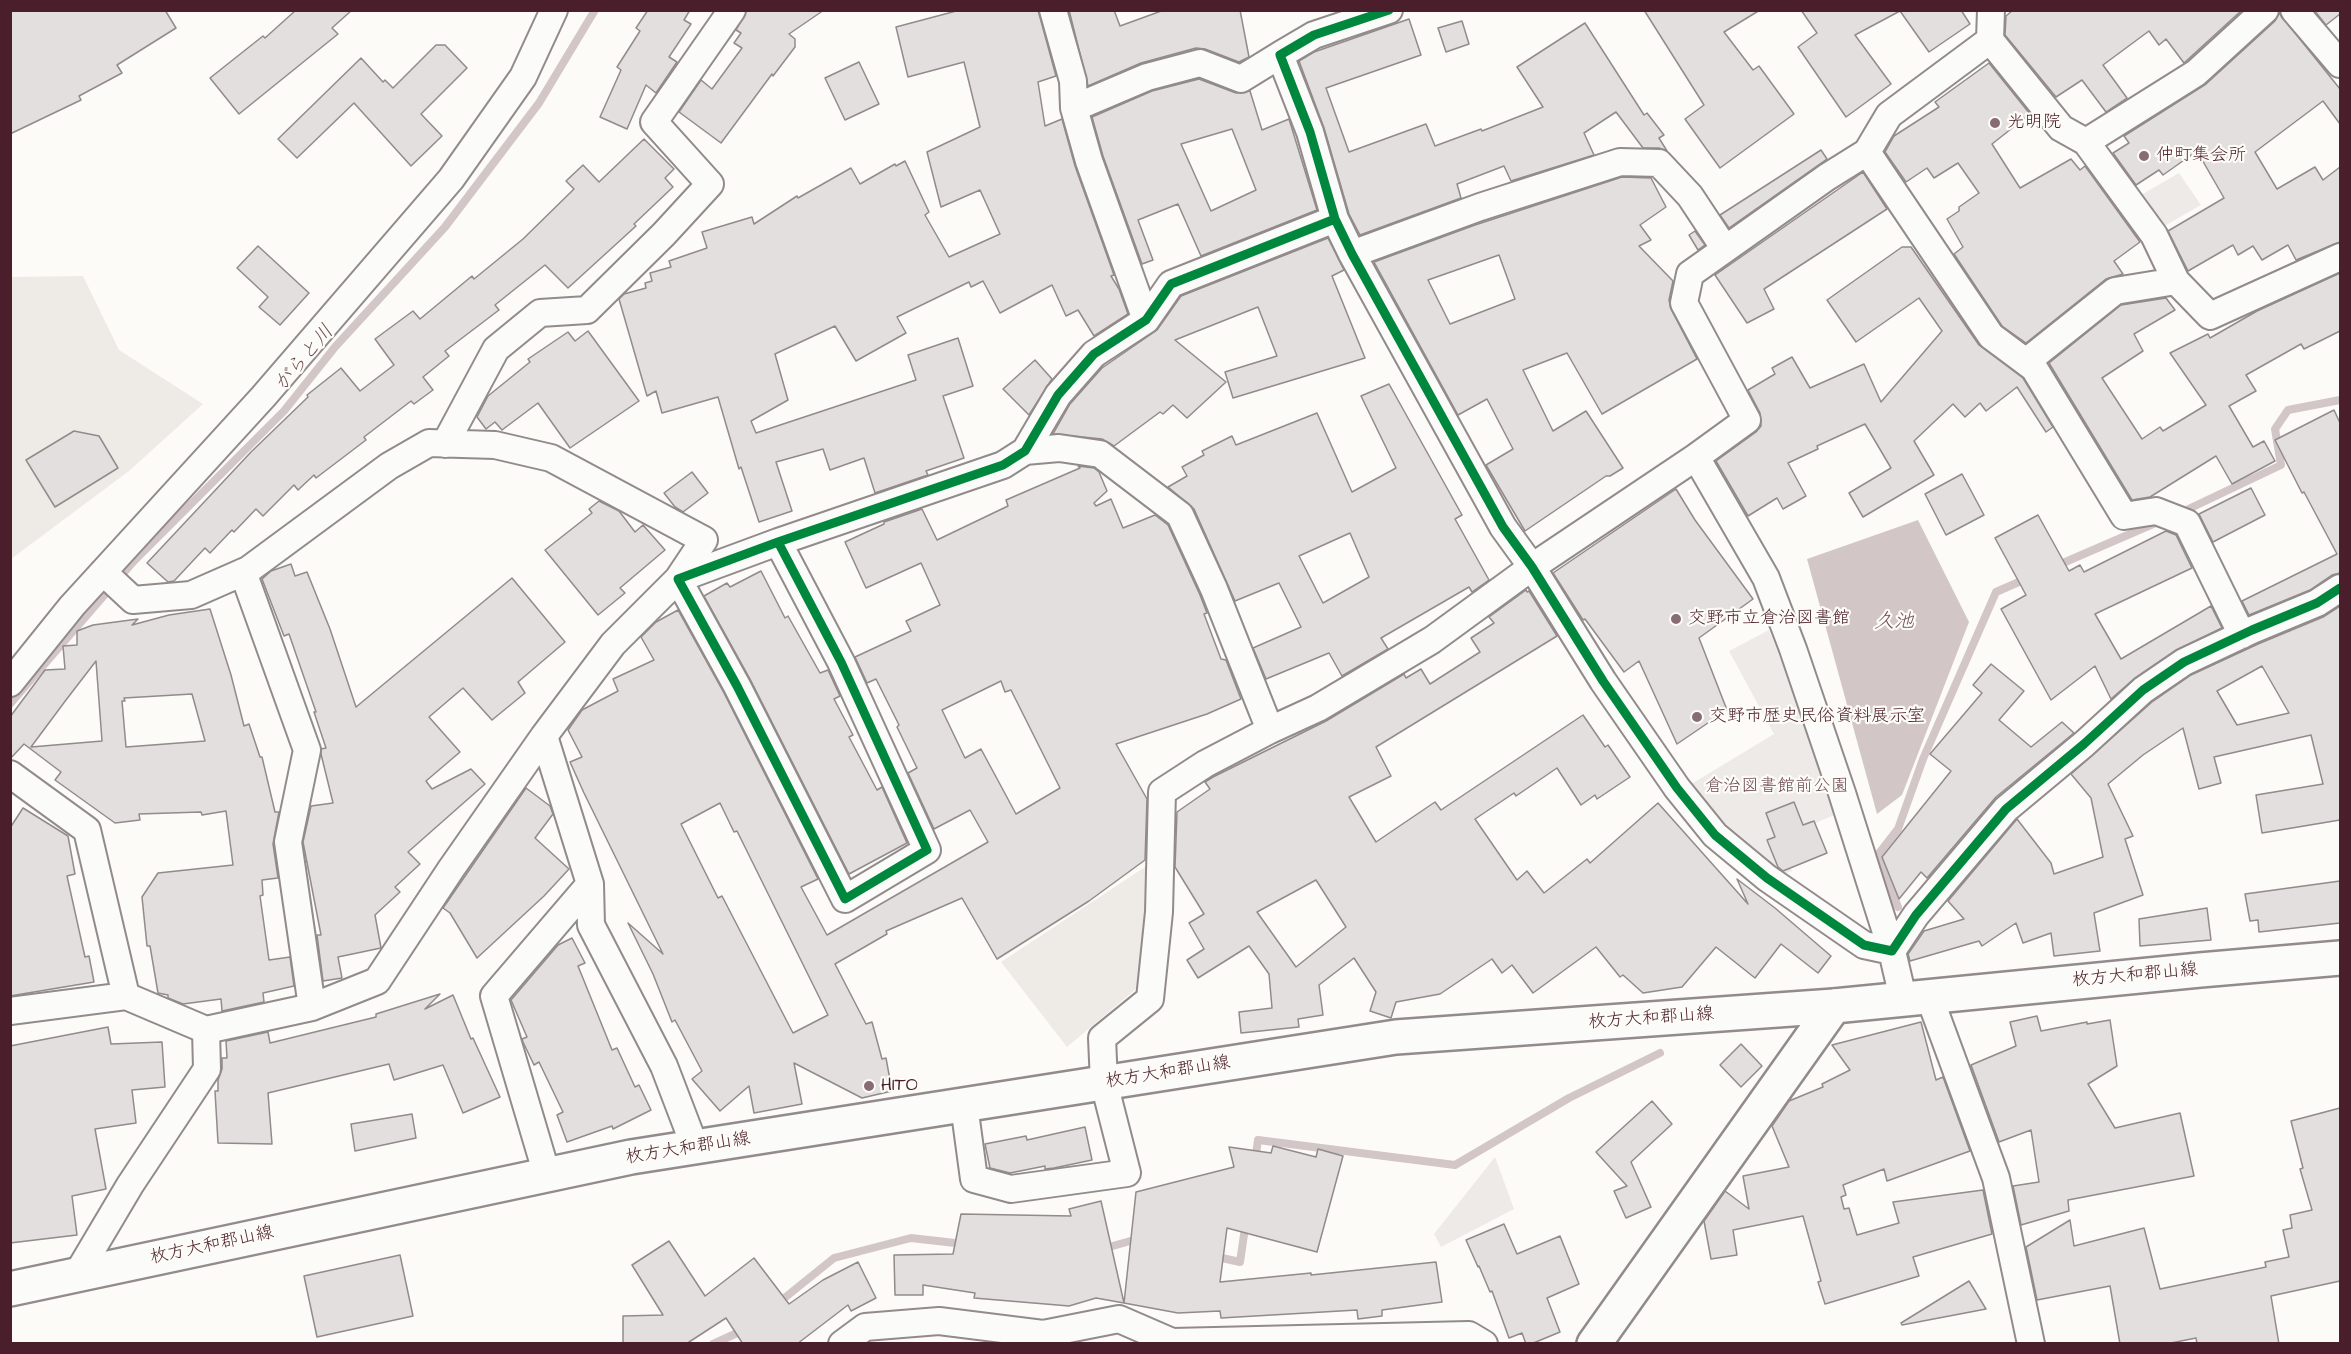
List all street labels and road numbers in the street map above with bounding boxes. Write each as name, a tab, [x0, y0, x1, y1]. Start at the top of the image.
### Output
street label: 枚方大和郡山線	[2071, 960, 2199, 992]
street label: 枚方大和郡山線	[1587, 1004, 1715, 1034]
street label: 枚方大和郡山線	[1104, 1052, 1232, 1094]
street label: 枚方大和郡山線	[624, 1128, 752, 1170]
street label: 枚方大和郡山線	[148, 1222, 276, 1270]

